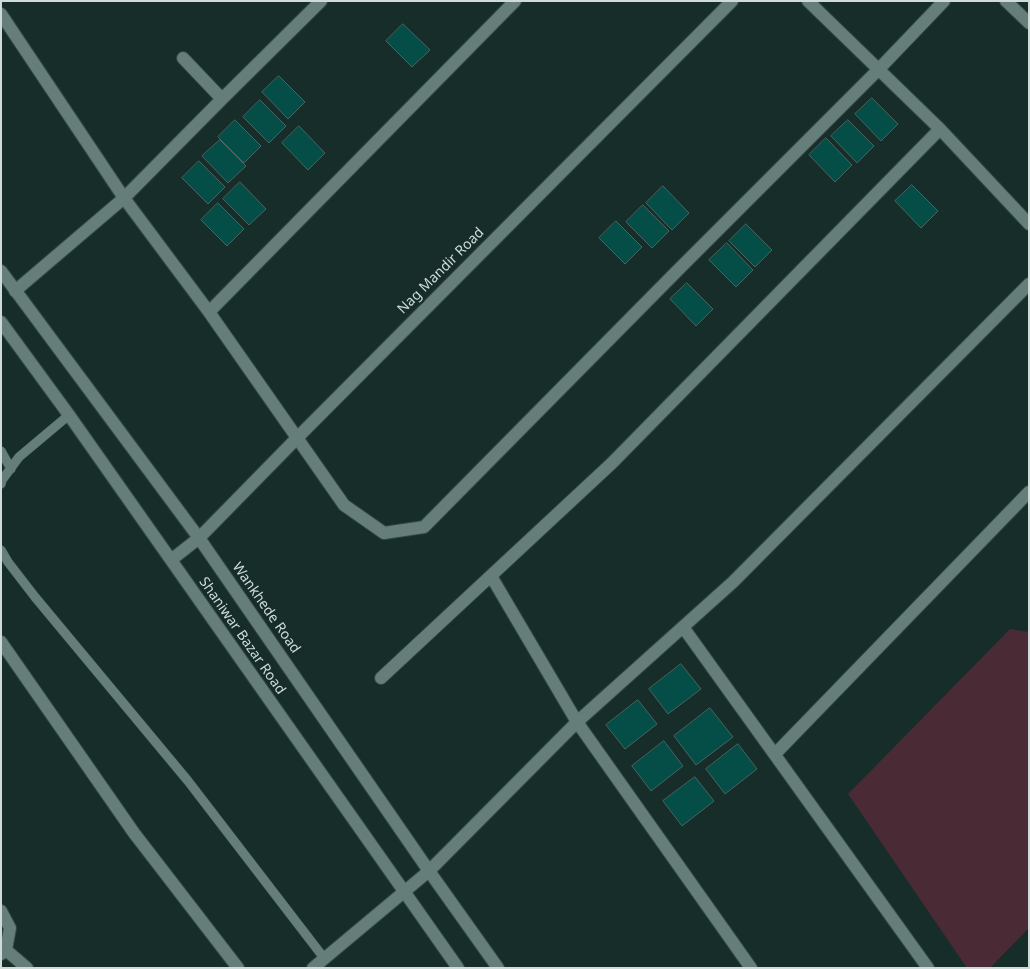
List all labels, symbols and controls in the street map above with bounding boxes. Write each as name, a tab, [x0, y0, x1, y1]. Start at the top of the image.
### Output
street label: Nag Mandir Road	[394, 224, 488, 318]
street label: Wankhede Road	[228, 559, 304, 657]
street label: Shaniwar Bazar Road	[195, 574, 289, 698]

